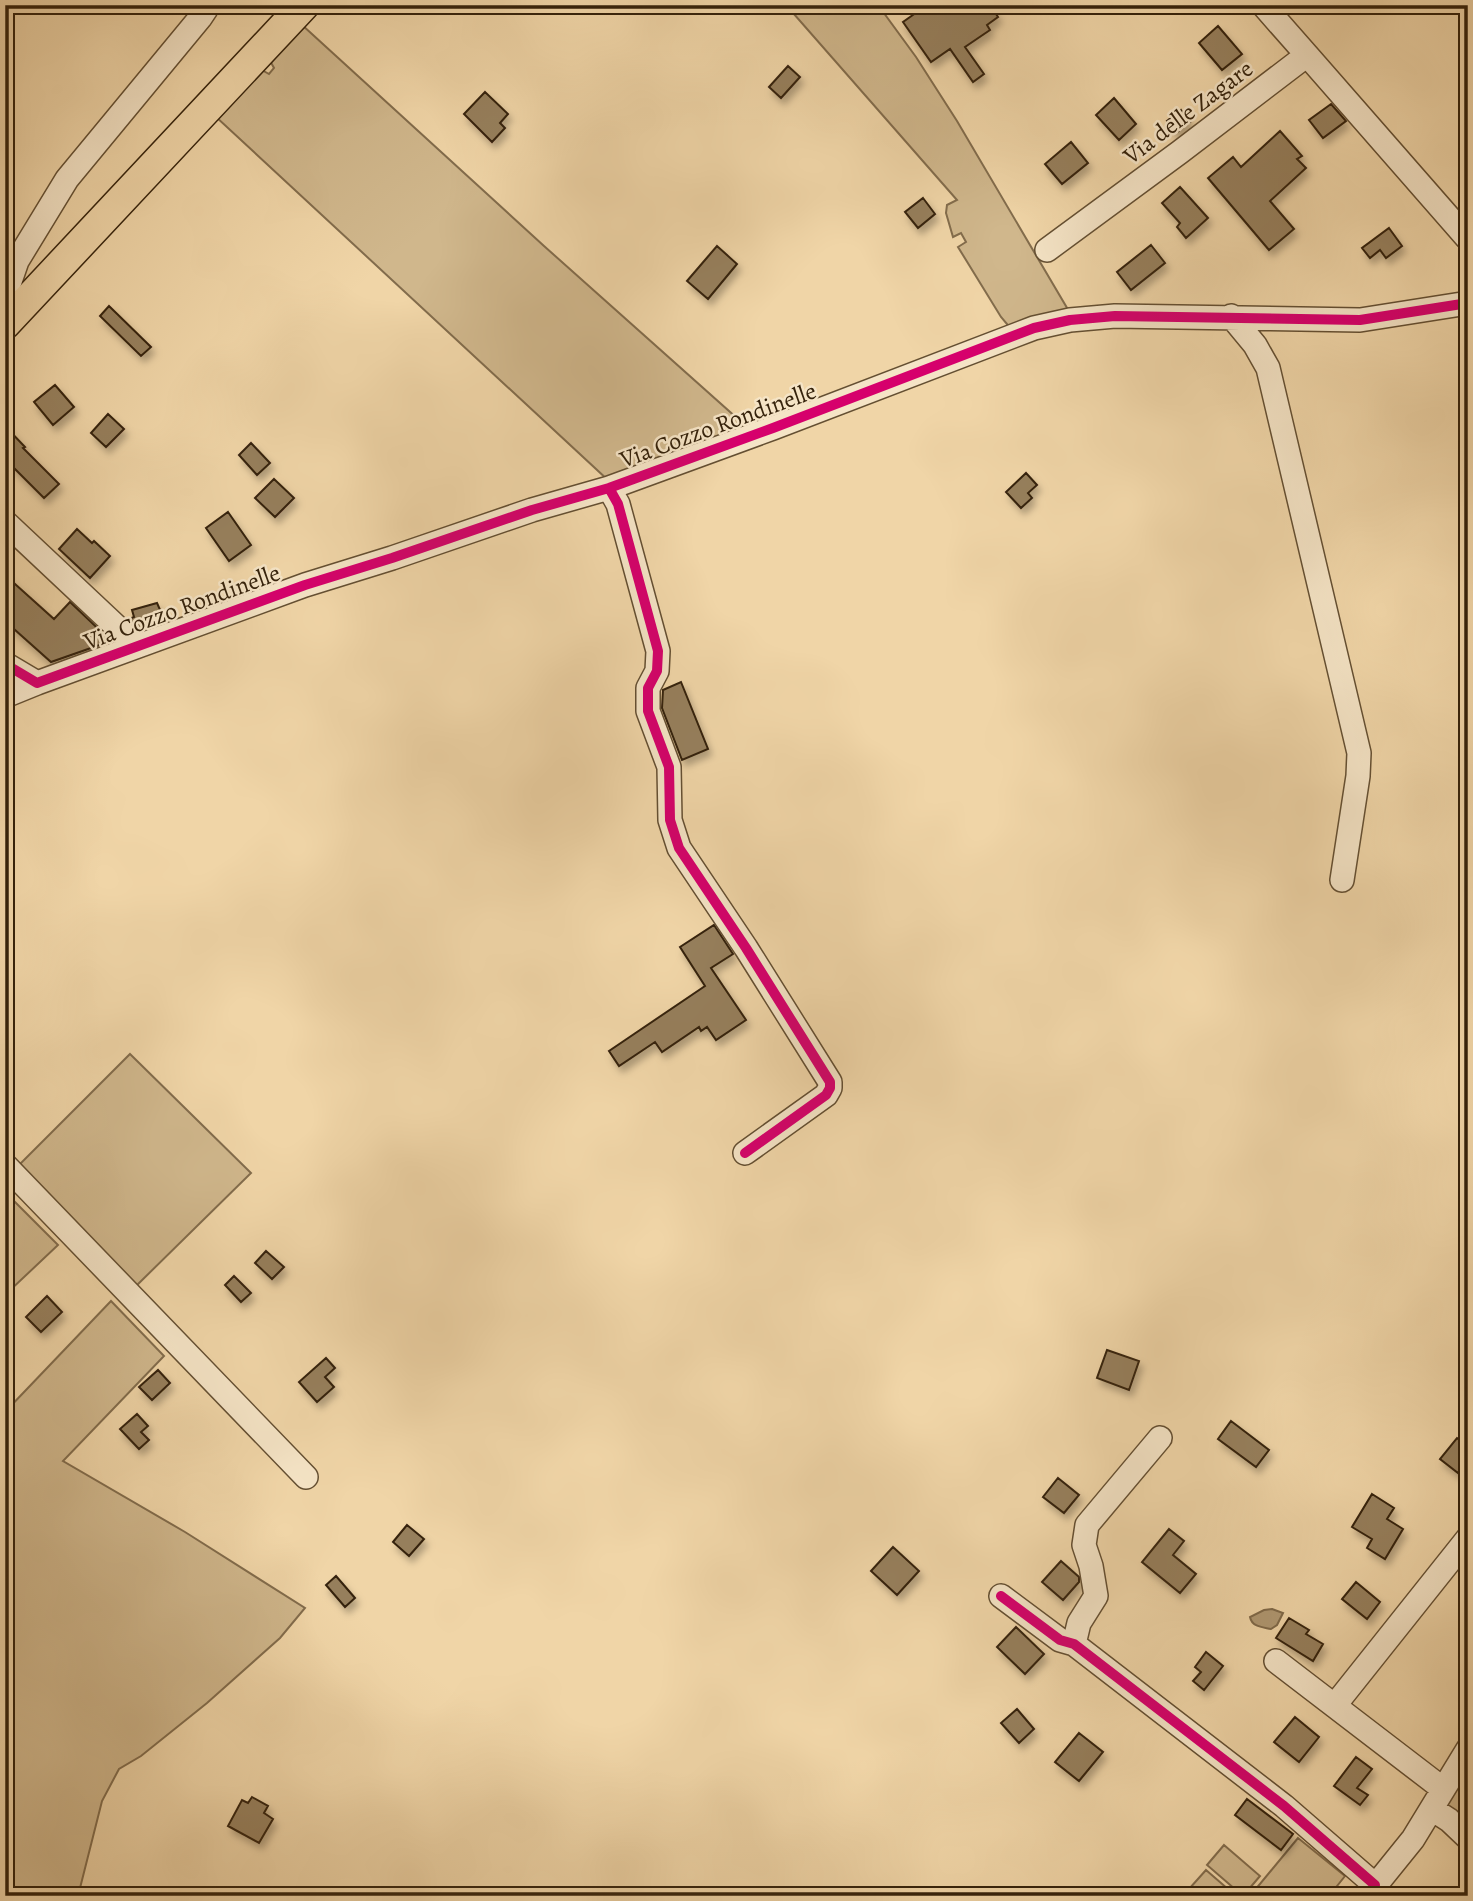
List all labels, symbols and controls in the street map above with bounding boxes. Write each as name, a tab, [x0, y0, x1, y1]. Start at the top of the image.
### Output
street label: Via delle Zagare	[1116, 53, 1259, 172]
street label: Via Cozzo Rondinelle	[614, 375, 821, 476]
street label: Via Cozzo Rondinelle	[78, 557, 285, 658]

